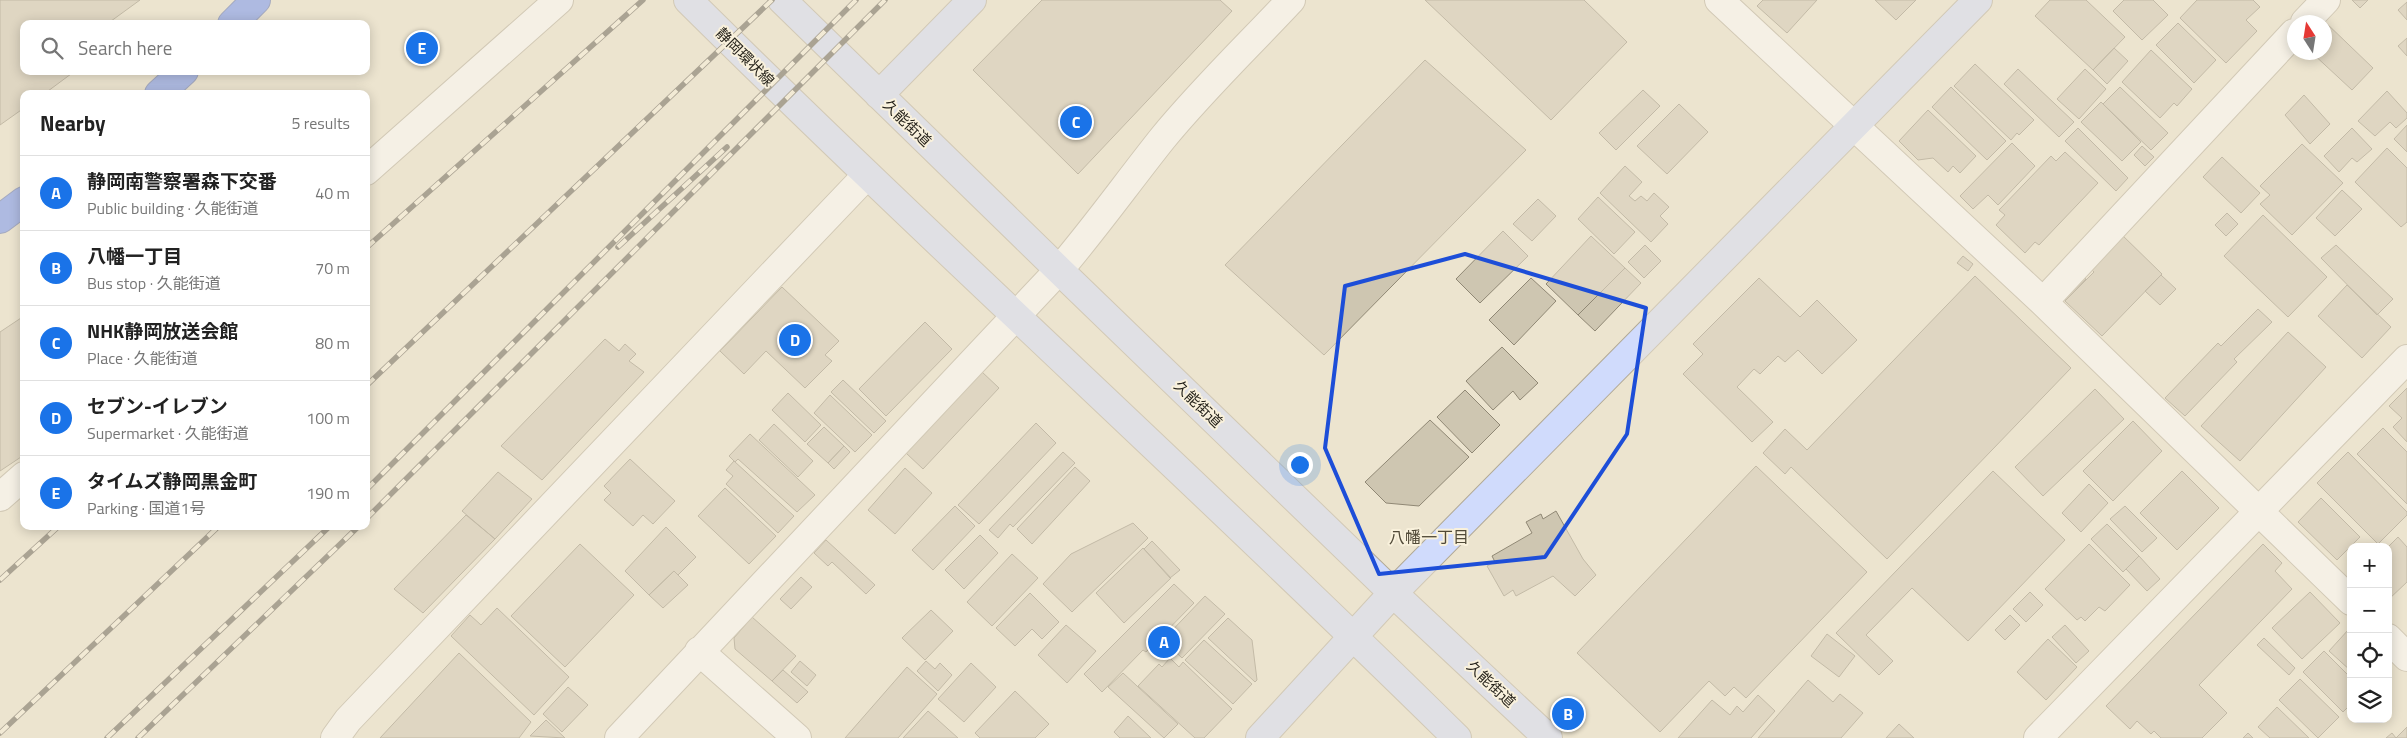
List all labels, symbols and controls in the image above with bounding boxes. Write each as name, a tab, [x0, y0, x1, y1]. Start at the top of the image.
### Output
north arrow	[2287, 15, 2332, 60]
search box	[20, 20, 370, 75]
street label: 静岡環状線	[711, 22, 780, 91]
pin: E	[406, 29, 438, 67]
text: Search here	[78, 33, 172, 62]
icon: search	[38, 34, 66, 62]
street label: 久能街道	[878, 94, 937, 152]
pin: C	[1060, 103, 1092, 141]
text: Nearby	[40, 107, 105, 139]
text: 5 results	[291, 111, 350, 135]
text: 静岡南警察署森下交番	[87, 166, 277, 195]
text: A	[51, 181, 61, 205]
text: 40 m	[315, 181, 350, 205]
text: Public building · 久能街道	[87, 196, 259, 220]
text: 八幡一丁目	[87, 241, 182, 270]
text: B	[51, 256, 61, 280]
text: 70 m	[315, 256, 350, 280]
text: Bus stop · 久能街道	[87, 271, 221, 295]
text: NHK静岡放送会館	[87, 316, 238, 345]
pin: D	[779, 321, 811, 359]
text: C	[52, 331, 60, 355]
text: 80 m	[315, 331, 350, 355]
text: Place · 久能街道	[87, 346, 198, 370]
street label: 久能街道	[1169, 375, 1228, 433]
text: セブン-イレブン	[87, 391, 228, 420]
text: D	[51, 406, 61, 430]
text: 100 m	[306, 406, 350, 430]
text: Supermarket · 久能街道	[87, 421, 249, 445]
your location	[1287, 452, 1313, 478]
text: タイムズ静岡黒金町	[87, 466, 258, 495]
text: E	[52, 481, 60, 505]
text: 190 m	[306, 481, 350, 505]
text: Parking · 国道1号	[87, 496, 205, 520]
district label: 八幡一丁目	[1389, 525, 1469, 549]
map controls	[2347, 543, 2392, 723]
button: +	[2347, 543, 2392, 588]
button: −	[2347, 588, 2392, 633]
pin: A	[1148, 623, 1180, 661]
button: locate	[2347, 633, 2392, 678]
street label: 久能街道	[1462, 655, 1521, 713]
button: layers	[2347, 678, 2392, 723]
pin: B	[1552, 695, 1584, 733]

